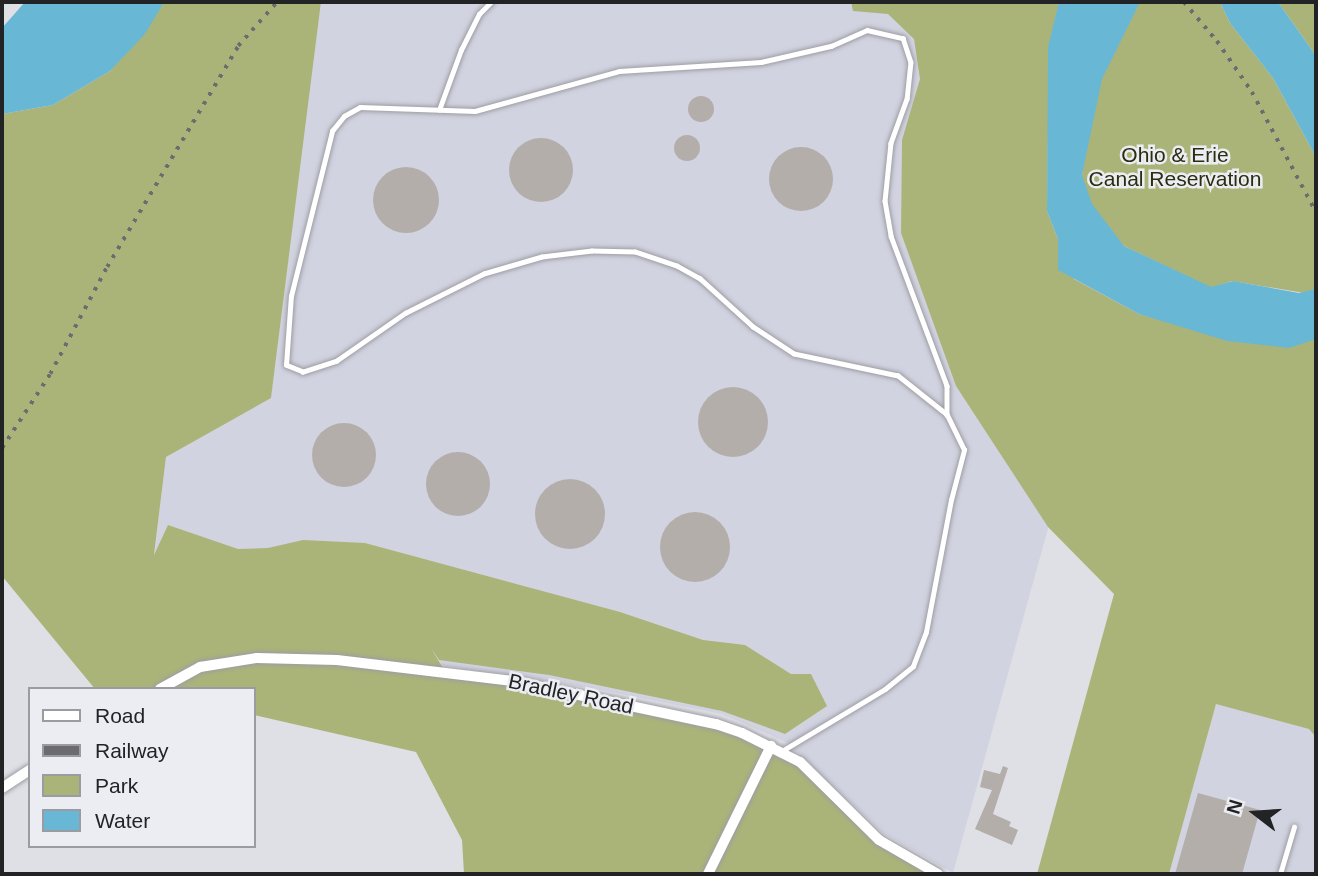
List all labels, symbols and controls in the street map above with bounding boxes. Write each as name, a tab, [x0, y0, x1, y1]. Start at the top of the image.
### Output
park label: Ohio & Erie Canal Reservation	[1089, 142, 1261, 192]
street label: Bradley Road	[506, 668, 636, 720]
legend	[28, 687, 256, 848]
text: Road	[95, 704, 145, 727]
text: Railway	[95, 739, 169, 762]
text: Park	[95, 774, 138, 797]
north arrow	[1220, 778, 1290, 848]
text: N	[1222, 797, 1246, 816]
text: Water	[95, 809, 150, 832]

